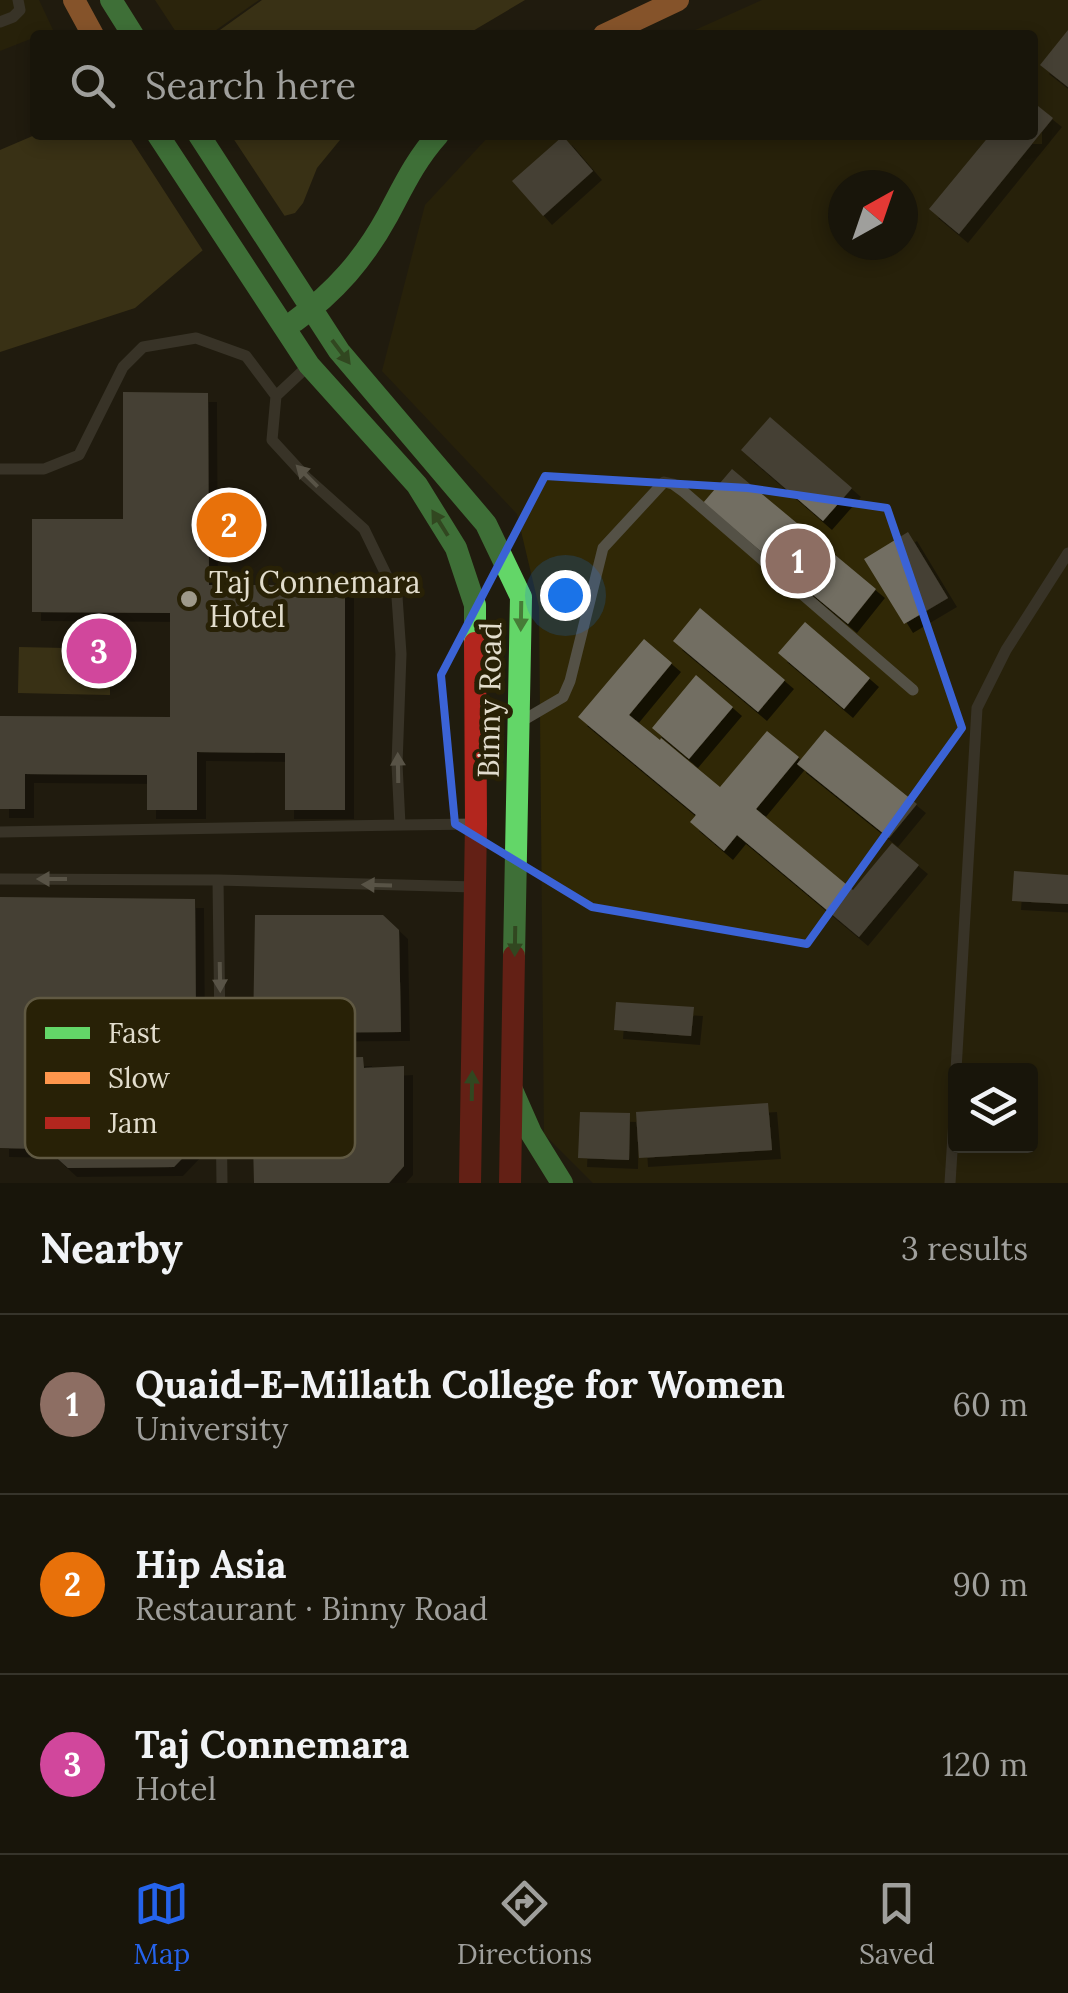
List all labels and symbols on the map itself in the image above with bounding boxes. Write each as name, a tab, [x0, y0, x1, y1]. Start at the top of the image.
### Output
north arrow	[828, 170, 918, 260]
one-way arrow	[331, 339, 351, 365]
one-way arrow	[295, 465, 319, 489]
pin: 2	[196, 488, 262, 562]
one-way arrow	[432, 509, 450, 537]
pin: 1	[766, 524, 830, 598]
place label: Taj Connemara Hotel	[209, 563, 420, 635]
your location	[540, 570, 591, 621]
marker: Taj Connemara Hotel	[178, 588, 200, 610]
one-way arrow	[513, 601, 529, 633]
pin: 3	[66, 614, 132, 688]
street label: Binny Road	[469, 621, 510, 779]
one-way arrow	[390, 752, 406, 784]
one-way arrow	[36, 871, 68, 887]
one-way arrow	[361, 876, 393, 892]
one-way arrow	[506, 925, 522, 957]
one-way arrow	[212, 962, 228, 994]
legend	[25, 998, 355, 1158]
text: Fast	[108, 1015, 161, 1051]
text: Slow	[108, 1060, 171, 1096]
one-way arrow	[464, 1069, 480, 1101]
text: Jam	[107, 1105, 158, 1141]

